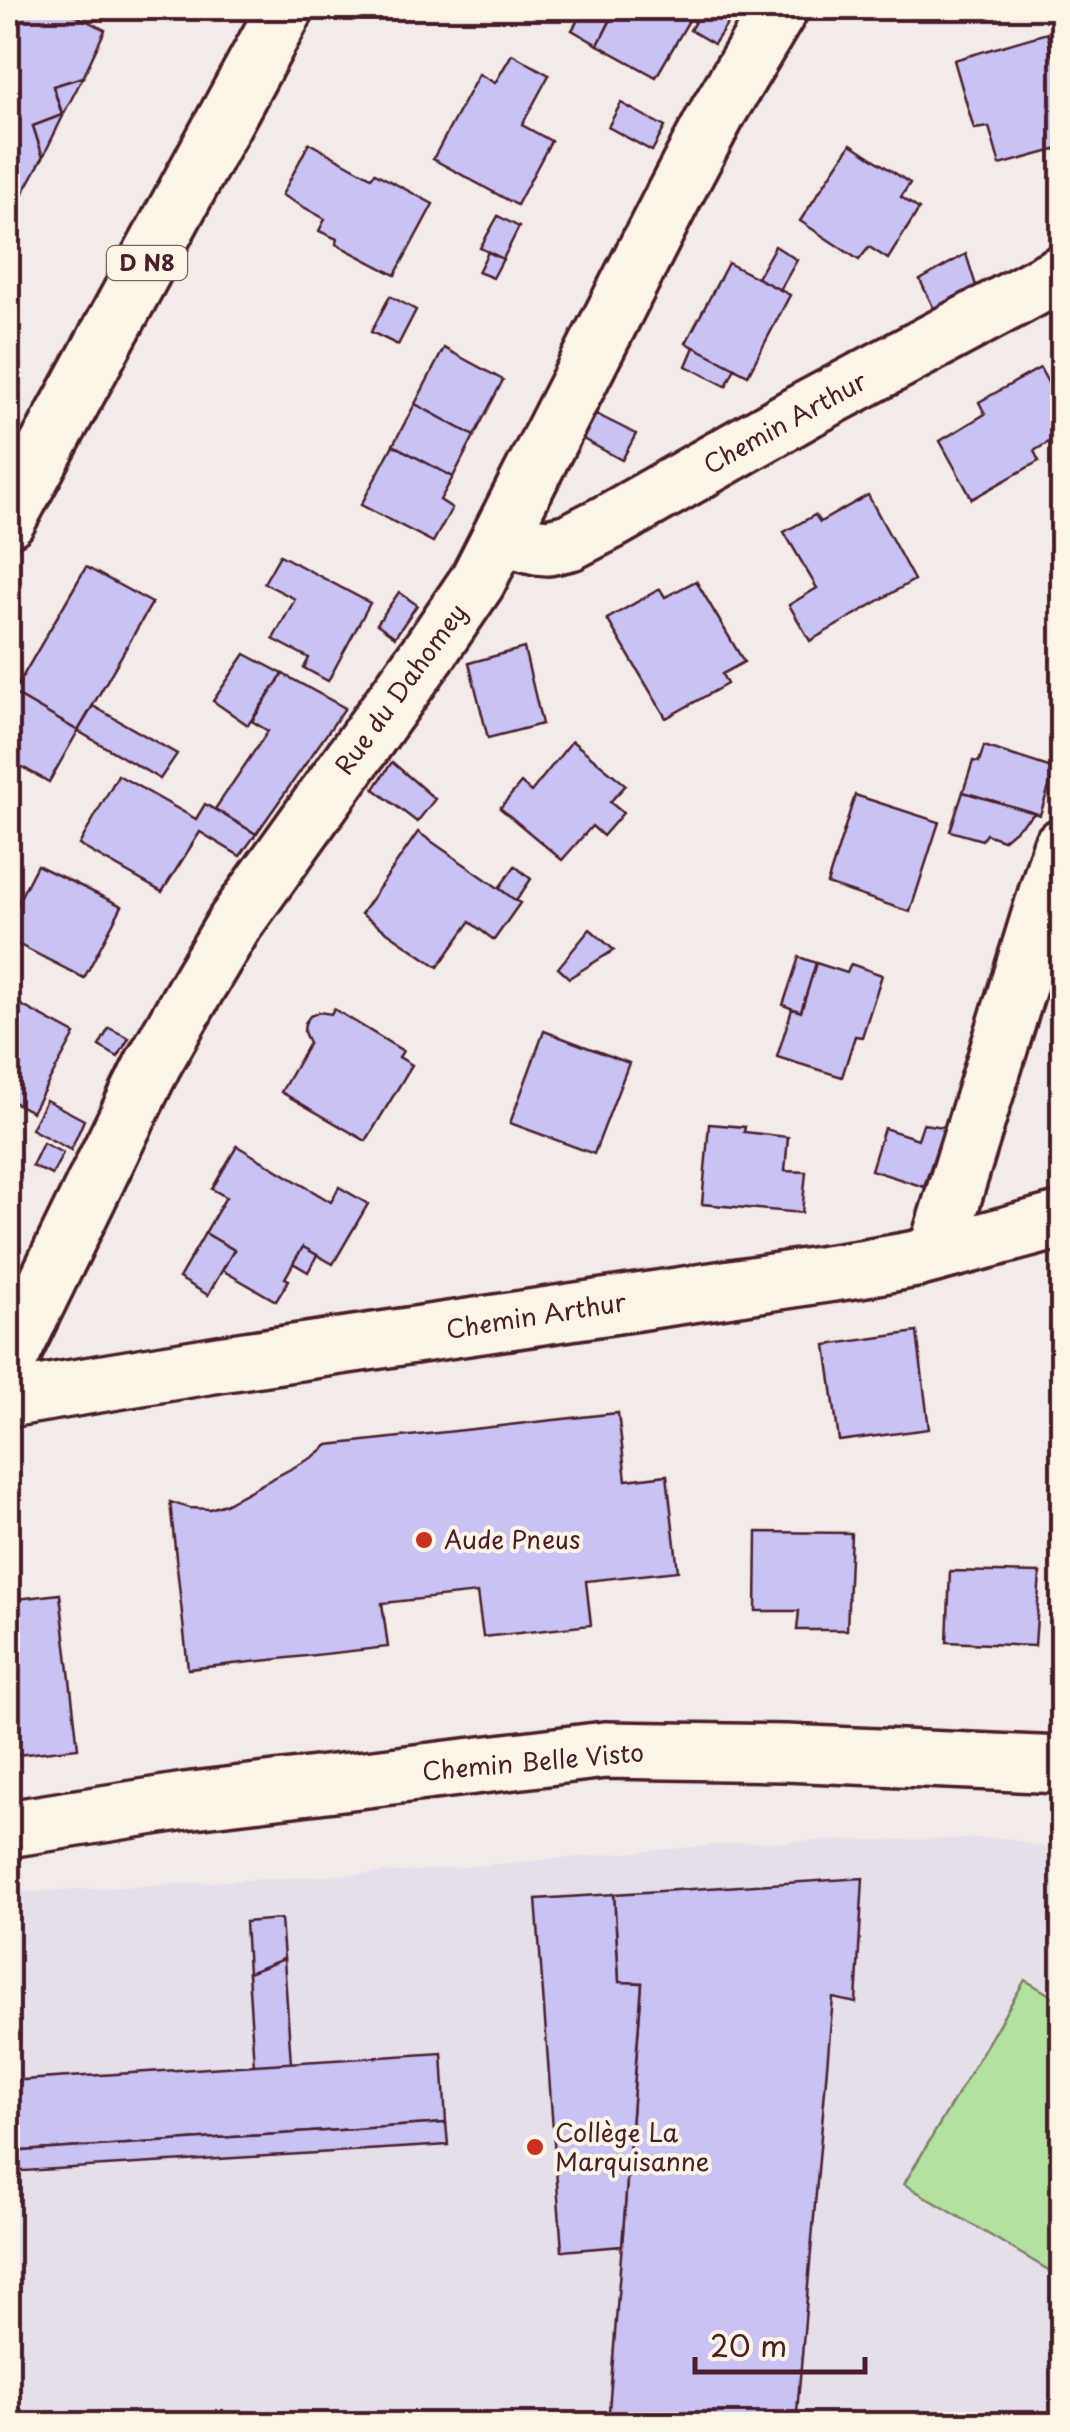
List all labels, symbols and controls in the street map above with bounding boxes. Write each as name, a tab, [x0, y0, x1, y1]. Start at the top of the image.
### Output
road number: D N8	[107, 246, 187, 280]
street label: Chemin Arthur	[696, 361, 874, 483]
street label: Rue du Dahomey	[325, 595, 475, 782]
street label: Chemin Arthur	[443, 1282, 629, 1348]
place label: Aude Pneus	[444, 1520, 580, 1558]
marker: Aude Pneus	[413, 1529, 435, 1551]
street label: Chemin Belle Visto	[420, 1732, 645, 1790]
place label: Collège La Marquisanne	[555, 2113, 709, 2180]
marker: Collège La Marquisanne	[524, 2136, 546, 2158]
scale bar	[695, 2312, 865, 2374]
text: 20 m	[710, 2322, 787, 2367]

